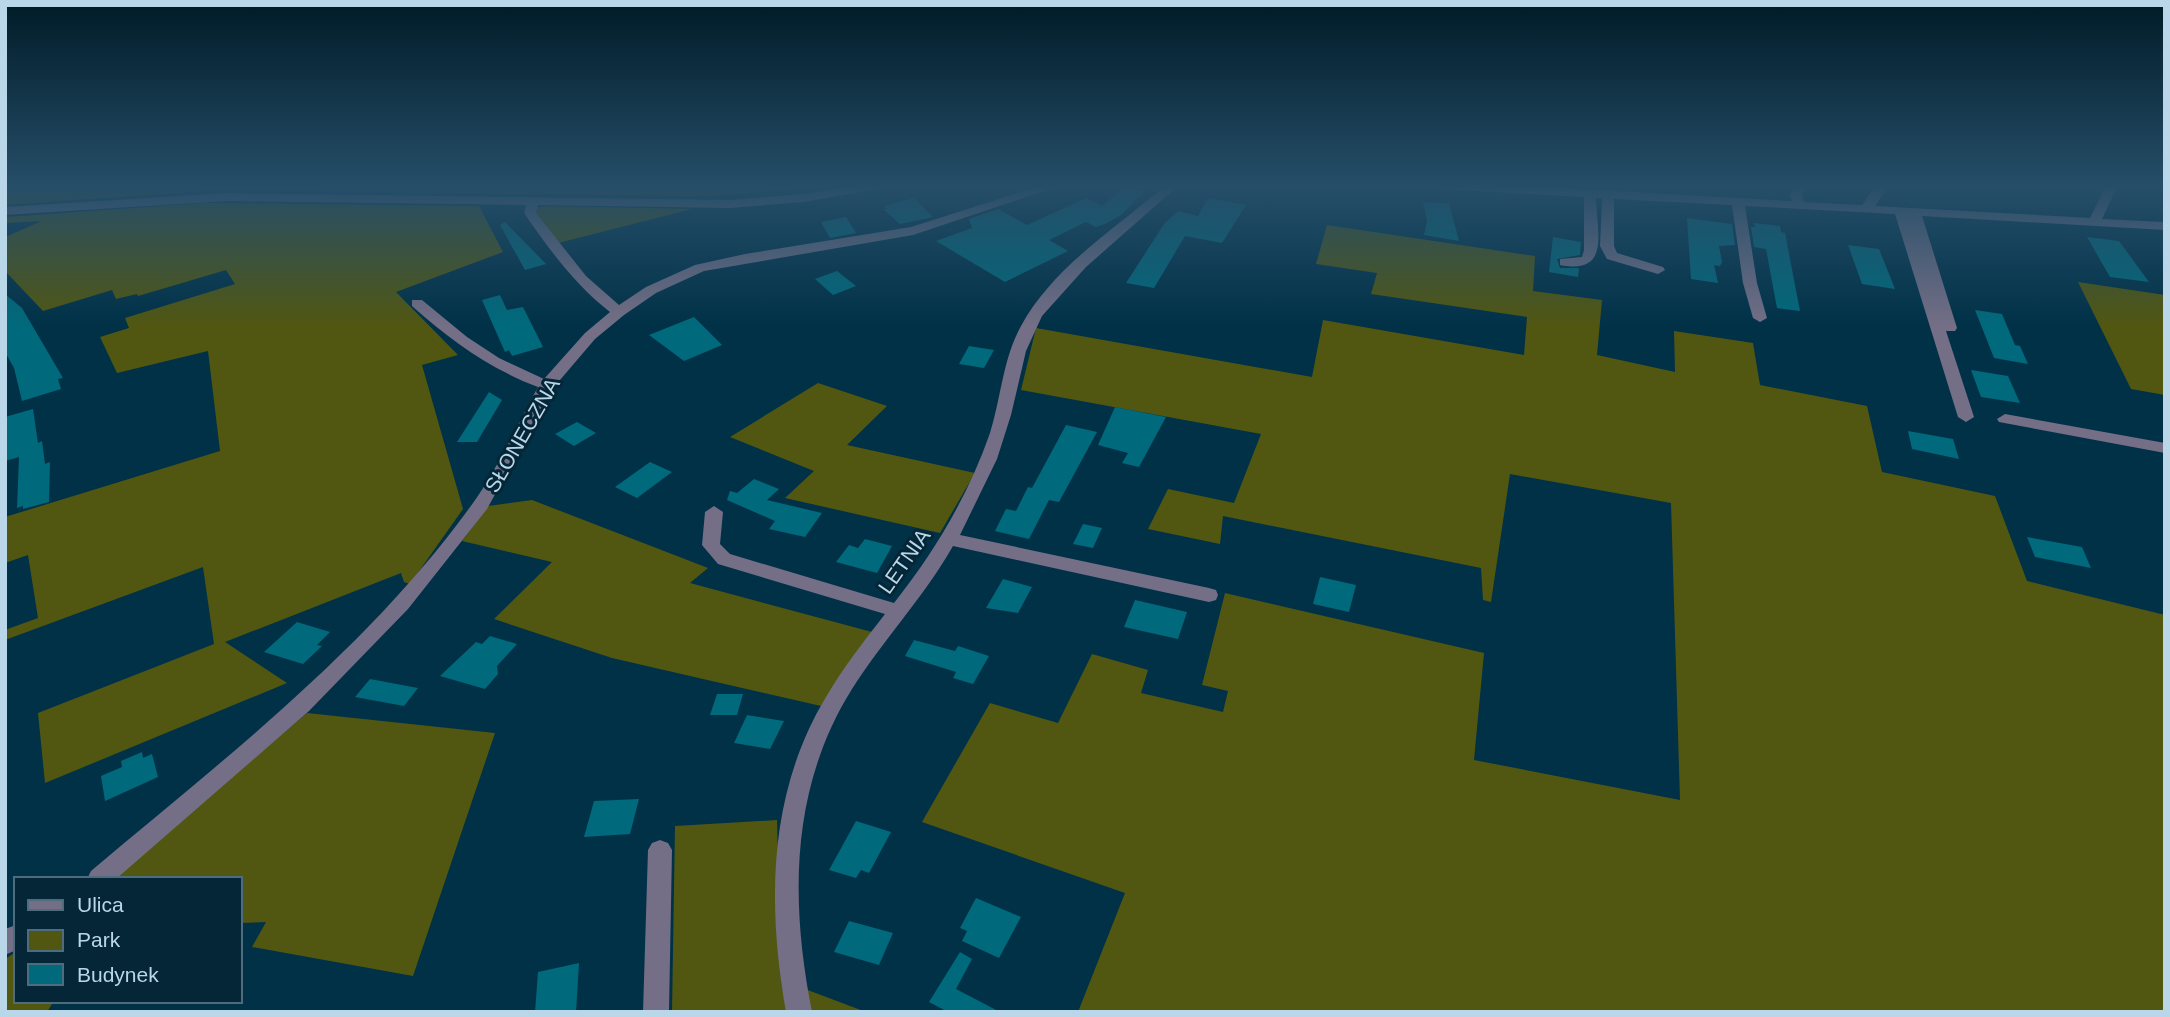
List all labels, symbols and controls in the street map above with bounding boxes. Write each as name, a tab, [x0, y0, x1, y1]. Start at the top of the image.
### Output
street label: SŁONECZNA	[480, 374, 564, 496]
street label: LETNIA	[873, 524, 935, 598]
legend	[14, 877, 242, 1003]
text: Ulica	[77, 893, 124, 916]
text: Park	[77, 928, 121, 951]
text: Budynek	[77, 963, 159, 986]

